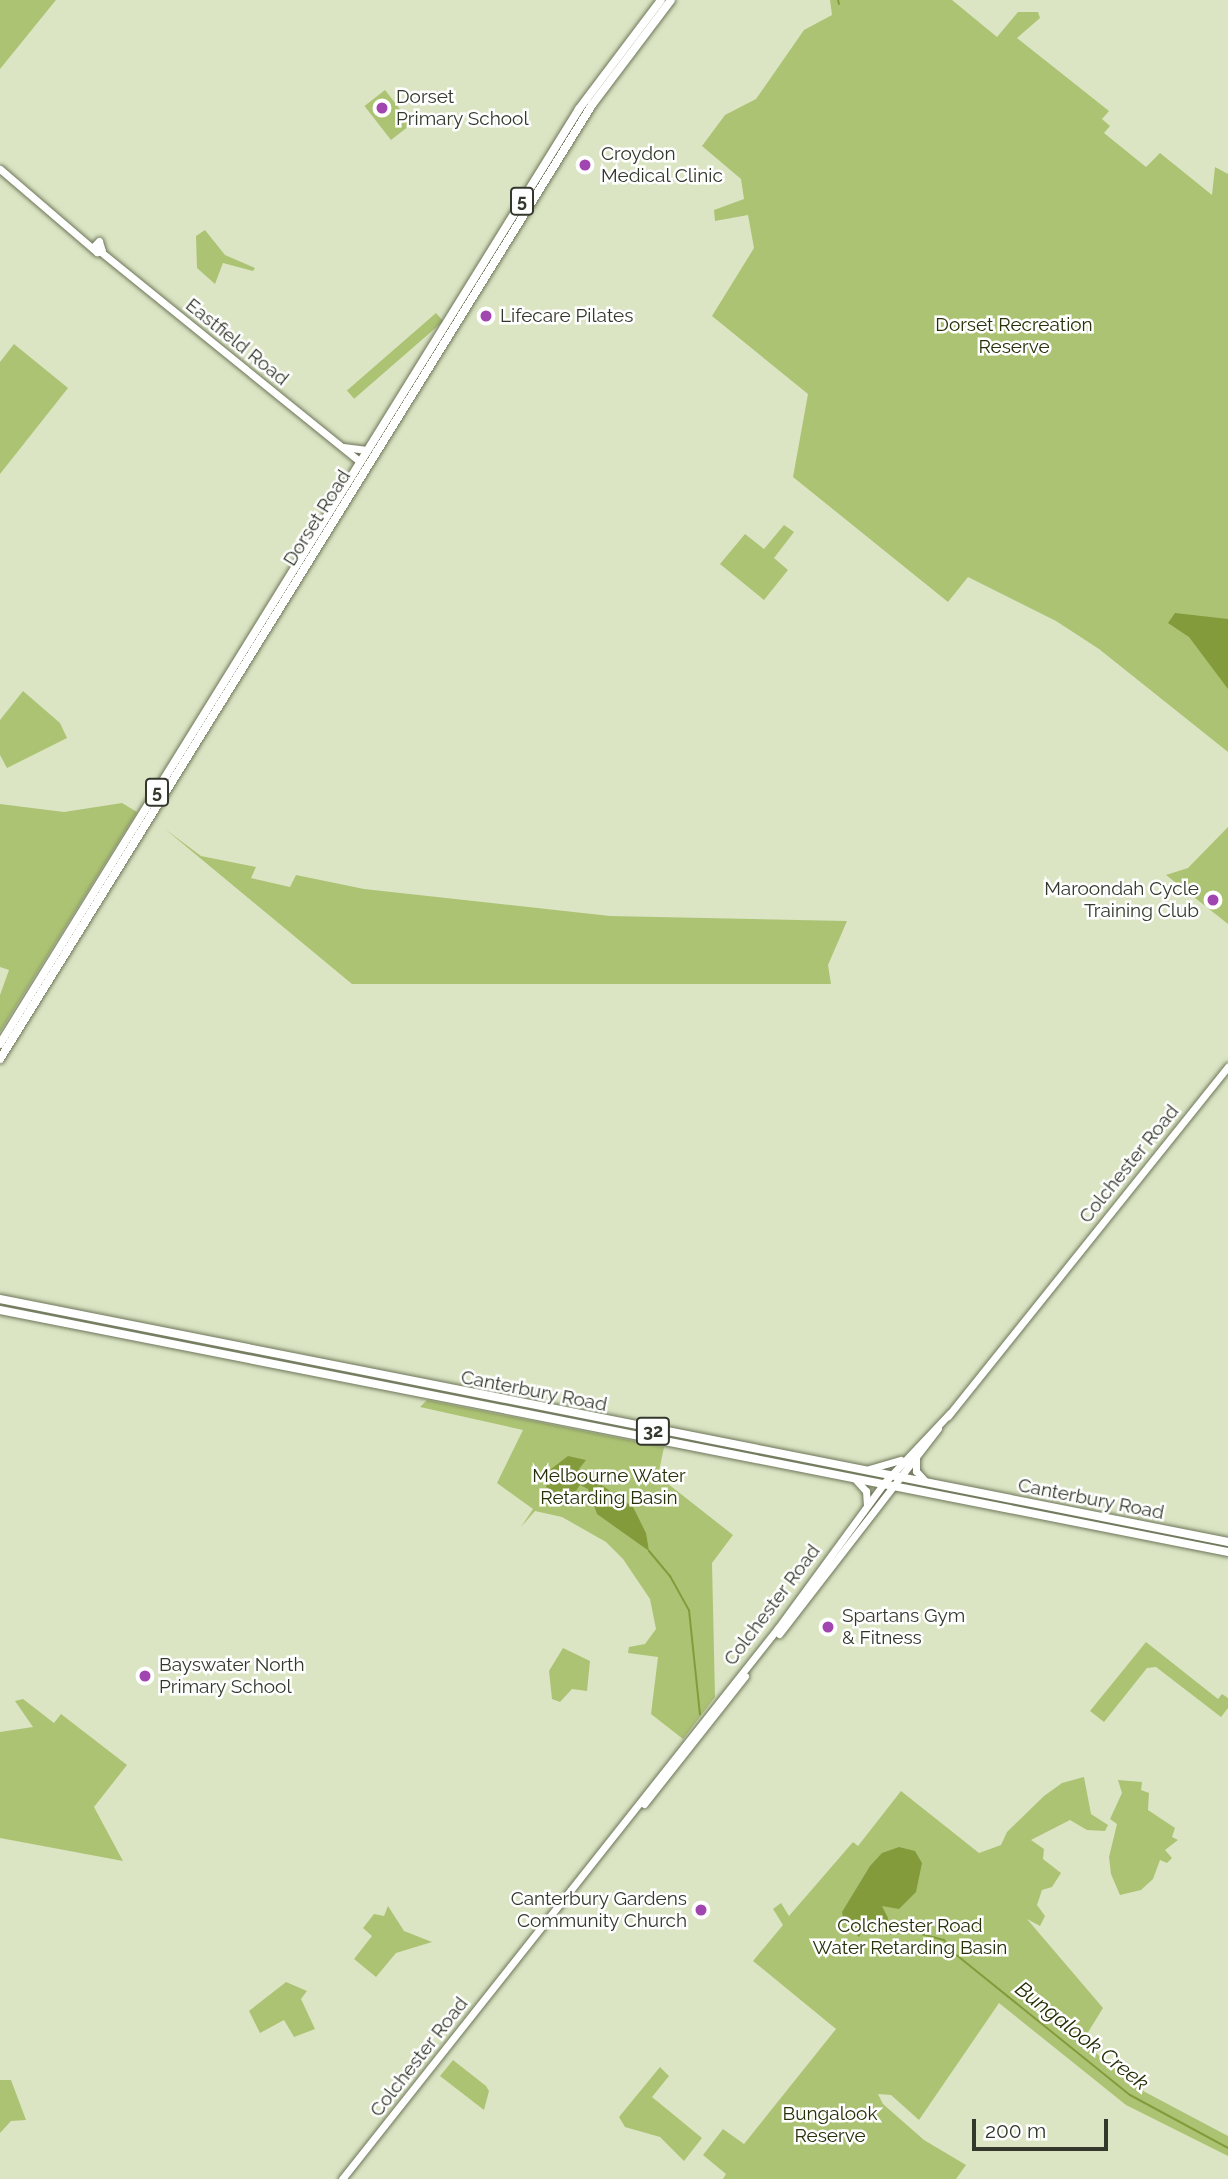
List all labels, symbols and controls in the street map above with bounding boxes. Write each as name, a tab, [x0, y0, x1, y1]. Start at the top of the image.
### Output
place label: Dorset Primary School	[396, 86, 529, 130]
marker: Dorset Primary School	[374, 100, 390, 116]
place label: Croydon Medical Clinic	[601, 143, 723, 187]
marker: Croydon Medical Clinic	[575, 155, 595, 175]
road number: 5	[510, 186, 534, 216]
street label: Eastfield Road	[181, 294, 293, 390]
place label: Lifecare Pilates	[500, 305, 633, 327]
marker: Lifecare Pilates	[478, 308, 494, 324]
park label: Dorset Recreation Reserve	[935, 314, 1093, 358]
street label: Dorset Road	[279, 466, 355, 570]
road number: 5	[145, 778, 169, 806]
place label: Maroondah Cycle Training Club	[1044, 878, 1199, 922]
marker: Maroondah Cycle Training Club	[1205, 892, 1221, 908]
street label: Colchester Road	[1074, 1100, 1184, 1228]
street label: Canterbury Road	[459, 1366, 609, 1416]
road number: 32	[636, 1416, 670, 1446]
park label: Melbourne Water Retarding Basin	[532, 1465, 686, 1509]
street label: Canterbury Road	[1016, 1474, 1166, 1524]
street label: Colchester Road	[719, 1540, 825, 1670]
place label: Spartans Gym & Fitness	[842, 1605, 965, 1649]
marker: Spartans Gym & Fitness	[820, 1619, 836, 1635]
place label: Bayswater North Primary School	[159, 1654, 305, 1698]
marker: Bayswater North Primary School	[137, 1668, 153, 1684]
place label: Canterbury Gardens Community Church	[510, 1888, 687, 1932]
marker: Canterbury Gardens Community Church	[693, 1902, 709, 1918]
park label: Colchester Road Water Retarding Basin	[812, 1915, 1008, 1959]
water label: Bungalook Creek	[1010, 1976, 1154, 2096]
street label: Colchester Road	[365, 1993, 473, 2121]
park label: Bungalook Reserve	[783, 2103, 877, 2147]
scale bar	[976, 2106, 1112, 2150]
text: 200 m	[985, 2118, 1046, 2143]

